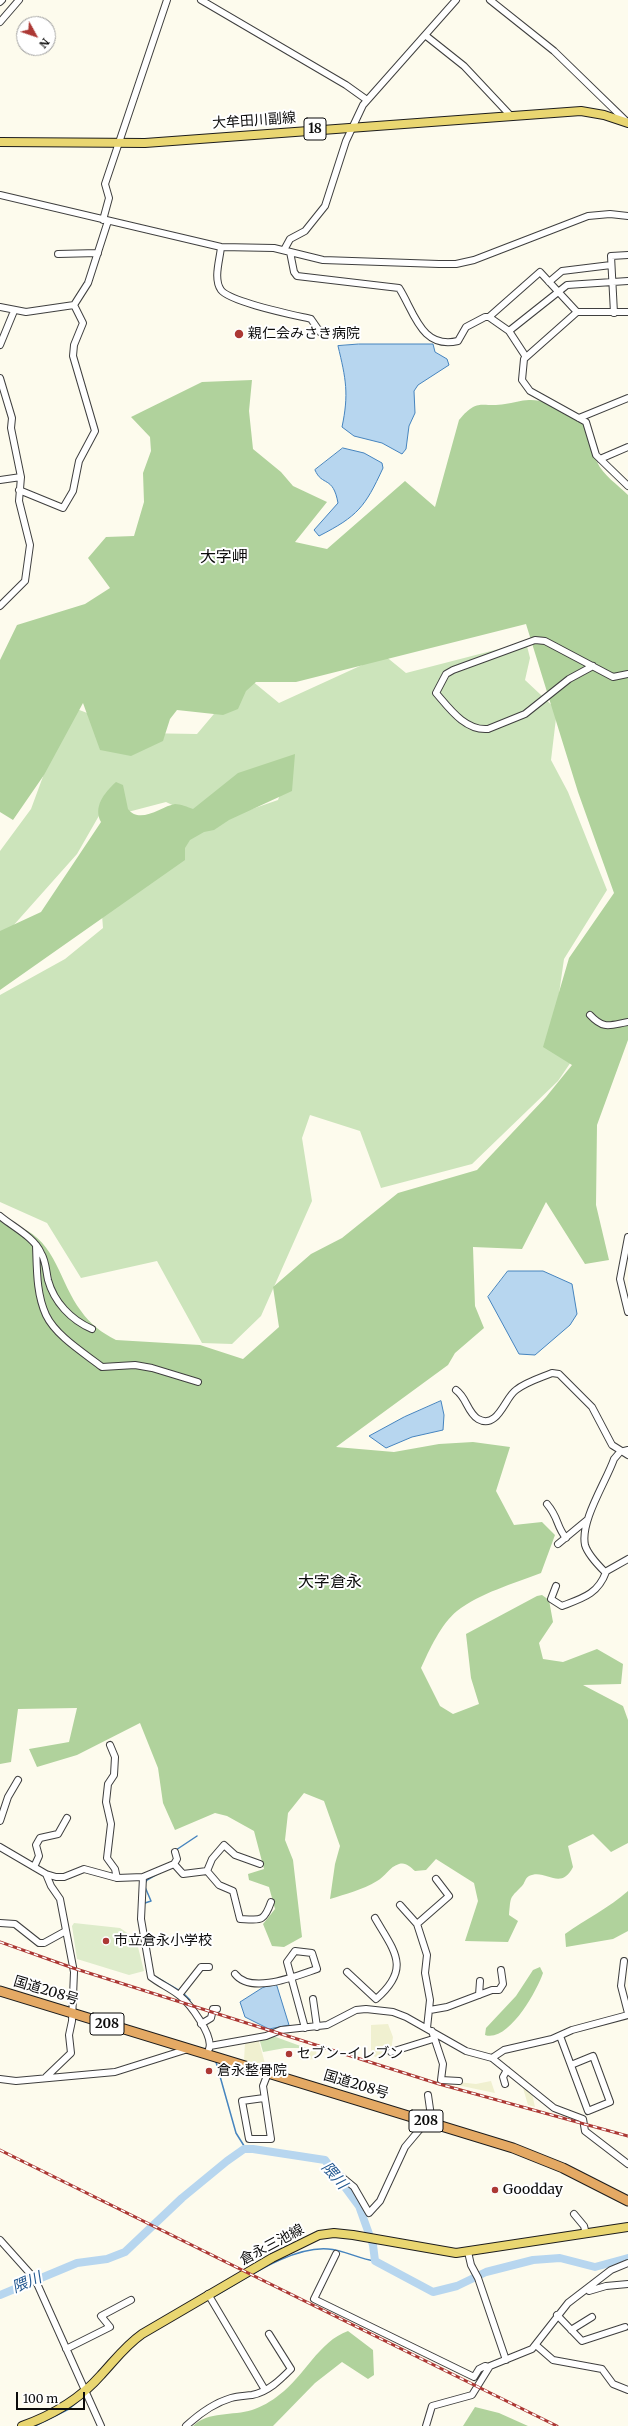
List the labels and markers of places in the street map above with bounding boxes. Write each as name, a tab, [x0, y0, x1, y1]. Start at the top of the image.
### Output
place label: 親仁会みさき病院	[248, 326, 360, 342]
marker: 親仁会みさき病院	[233, 328, 245, 340]
place label: 市立倉永小学校	[114, 1933, 212, 1949]
marker: 市立倉永小学校	[101, 1936, 111, 1946]
place label: セブン-イレブン	[297, 2046, 403, 2062]
marker: セブン-イレブン	[284, 2049, 294, 2059]
place label: 倉永整骨院	[217, 2063, 287, 2079]
marker: 倉永整骨院	[204, 2066, 214, 2076]
place label: Goodday	[503, 2182, 563, 2198]
marker: Goodday	[490, 2185, 500, 2195]

